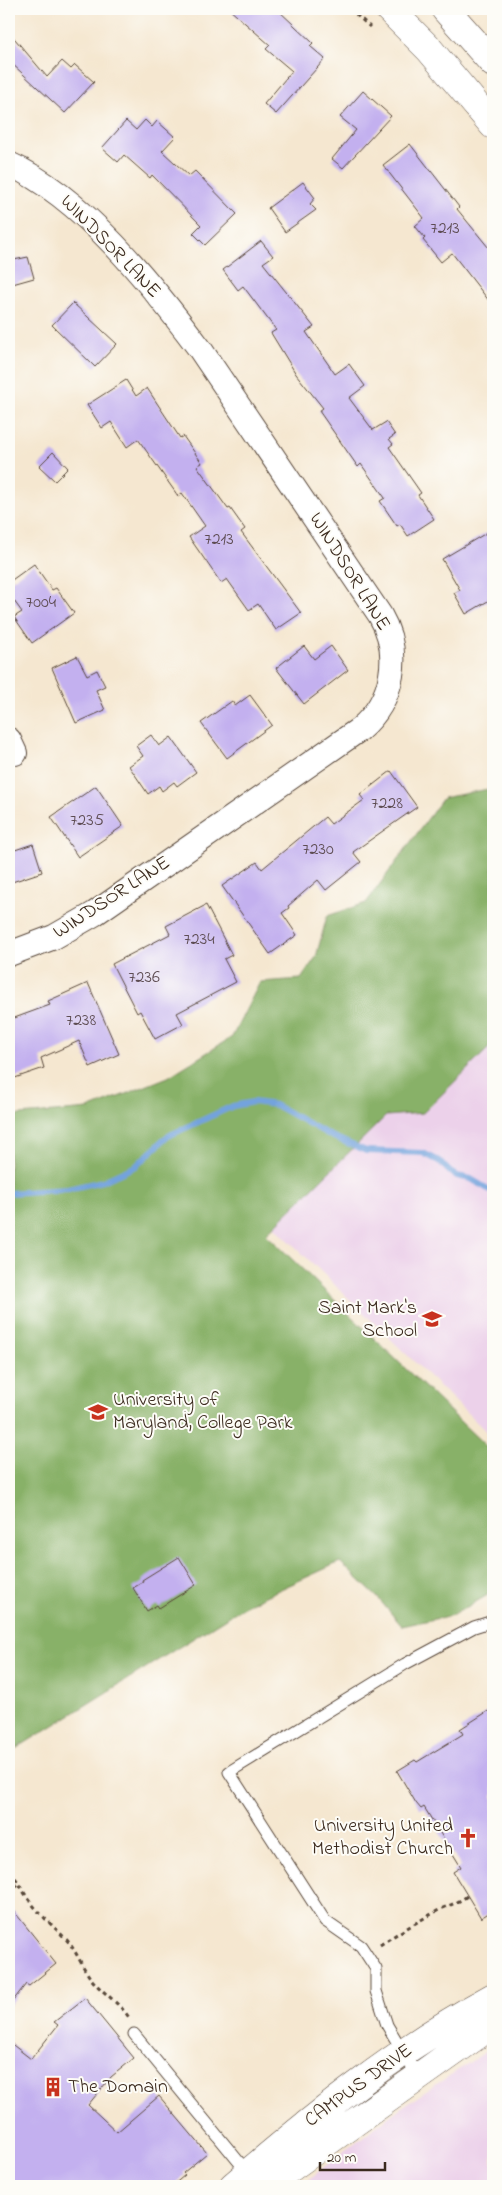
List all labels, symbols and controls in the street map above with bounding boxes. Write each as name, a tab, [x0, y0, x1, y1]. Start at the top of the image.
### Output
street label: WINDSOR LANE	[53, 189, 167, 305]
house number: 7213	[430, 216, 460, 242]
street label: WINDSOR LANE	[301, 507, 397, 637]
house number: 7213	[204, 527, 234, 553]
house number: 7004	[26, 590, 57, 616]
house number: 7228	[371, 791, 403, 817]
house number: 7235	[70, 808, 104, 834]
house number: 7230	[302, 837, 334, 863]
street label: WINDSOR LANE	[48, 849, 176, 947]
house number: 7234	[183, 927, 215, 953]
house number: 7236	[128, 965, 160, 991]
house number: 7238	[66, 1008, 97, 1034]
place label: Saint Mark's School	[318, 1294, 417, 1346]
school or university icon: Saint Mark's School	[421, 1308, 443, 1330]
place label: University of Maryland, College Park	[113, 1386, 293, 1439]
school or university icon: University of Maryland, College Park	[87, 1401, 109, 1423]
place label: University United Methodist Church	[312, 1812, 453, 1864]
church icon: University United Methodist Church	[457, 1827, 479, 1849]
street label: CAMPUS DRIVE	[299, 2037, 419, 2135]
place label: The Domain	[68, 2073, 168, 2102]
building icon: The Domain	[42, 2076, 64, 2098]
scale bar	[320, 2140, 384, 2172]
text: 20 m	[327, 2147, 357, 2169]

